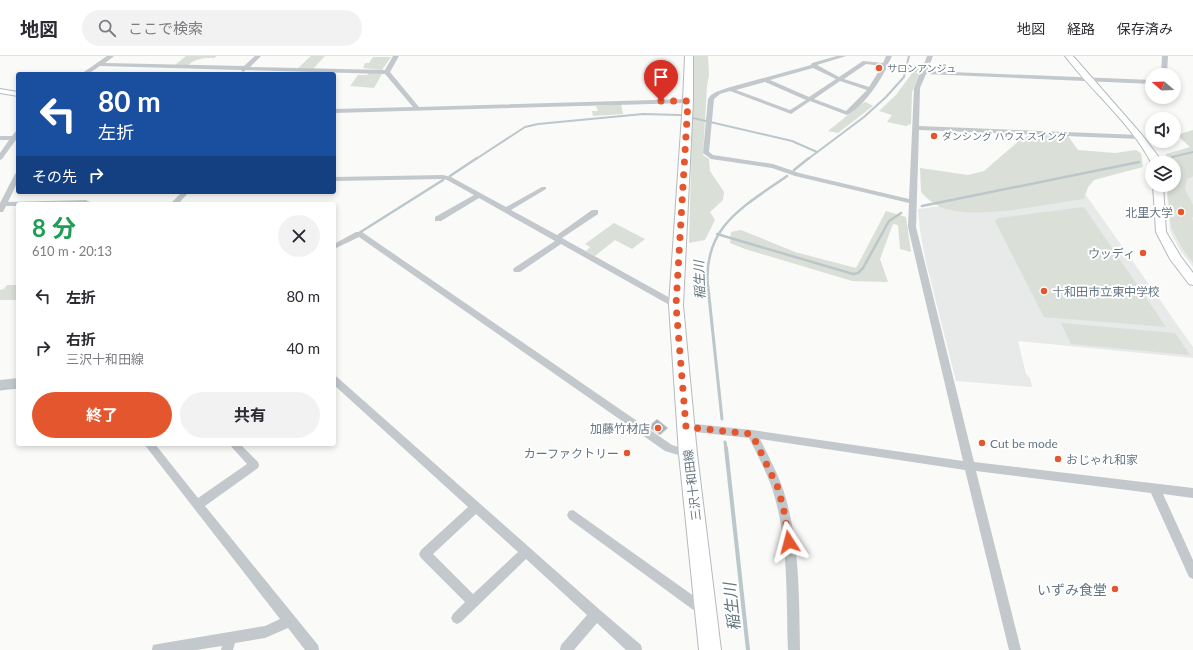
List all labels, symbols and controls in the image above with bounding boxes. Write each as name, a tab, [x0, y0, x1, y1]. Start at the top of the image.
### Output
search box	[82, 10, 362, 46]
text: 地図	[20, 17, 58, 40]
icon: search	[96, 17, 118, 39]
text: ここで検索	[128, 19, 203, 37]
text: 地図	[1017, 20, 1045, 37]
text: 経路	[1067, 20, 1095, 37]
text: 保存済み	[1117, 20, 1173, 37]
pin	[644, 60, 678, 101]
place label: サロンアンジュ	[887, 62, 956, 74]
marker: サロンアンジュ	[874, 63, 884, 73]
icon: arrive	[650, 66, 672, 88]
north arrow	[1145, 68, 1181, 104]
map controls	[1145, 68, 1181, 192]
text: 80 m	[98, 84, 161, 118]
icon: left	[32, 88, 84, 140]
button: sound	[1145, 112, 1181, 148]
text: 左折	[98, 121, 134, 143]
place label: ダンシング ハウス スイング	[942, 130, 1067, 142]
marker: ダンシング ハウス スイング	[929, 131, 939, 141]
button: layers	[1145, 156, 1181, 192]
icon: right	[85, 164, 107, 186]
text: その先	[32, 167, 77, 185]
place label: 北里大学	[1125, 205, 1173, 220]
marker: 北里大学	[1176, 207, 1186, 217]
text: 8 分	[32, 213, 76, 242]
button: close	[278, 215, 320, 257]
text: 610 m · 20:13	[32, 243, 112, 259]
place label: ウッディ	[1088, 246, 1135, 261]
marker: ウッディ	[1138, 248, 1148, 258]
water label: 稲生川	[690, 258, 708, 300]
place label: 十和田市立東中学校	[1052, 284, 1160, 299]
icon: left	[32, 285, 54, 307]
marker: 十和田市立東中学校	[1039, 286, 1049, 296]
text: 80 m	[286, 287, 320, 305]
text: 左折	[66, 288, 96, 306]
text: 右折	[66, 330, 96, 348]
icon: right	[32, 337, 54, 359]
text: 40 m	[286, 339, 320, 357]
text: 三沢十和田線	[66, 351, 144, 367]
button: 終了	[32, 392, 172, 438]
button: 共有	[180, 392, 320, 438]
place label: 加藤竹材店	[590, 421, 650, 436]
marker: 加藤竹材店	[653, 423, 663, 433]
place label: Cut be mode	[990, 436, 1058, 451]
marker: Cut be mode	[977, 438, 987, 448]
place label: カーファクトリー	[524, 446, 619, 461]
marker: カーファクトリー	[622, 448, 632, 458]
street label: 三沢十和田線	[680, 448, 704, 522]
place label: おじゃれ和家	[1066, 452, 1138, 467]
marker: おじゃれ和家	[1053, 454, 1063, 464]
position arrow	[768, 521, 810, 563]
water label: 稲生川	[719, 580, 743, 632]
place label: いずみ食堂	[1037, 581, 1107, 598]
marker: いずみ食堂	[1110, 584, 1120, 594]

